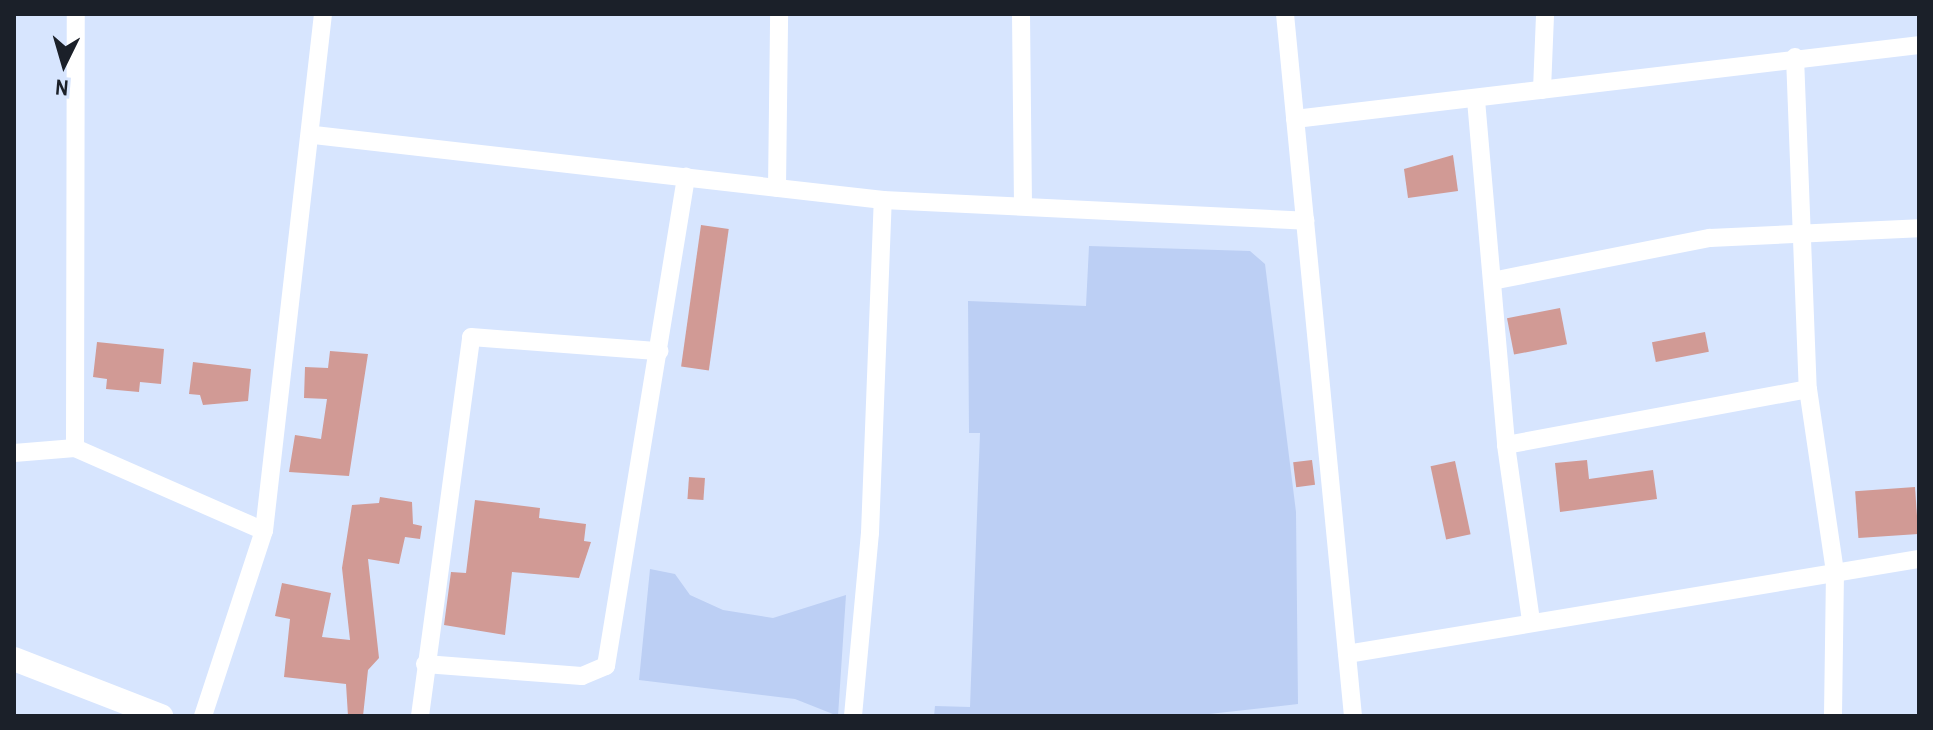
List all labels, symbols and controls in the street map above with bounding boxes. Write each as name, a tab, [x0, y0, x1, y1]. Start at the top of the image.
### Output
north arrow	[24, 24, 104, 104]
text: N	[54, 72, 70, 103]

